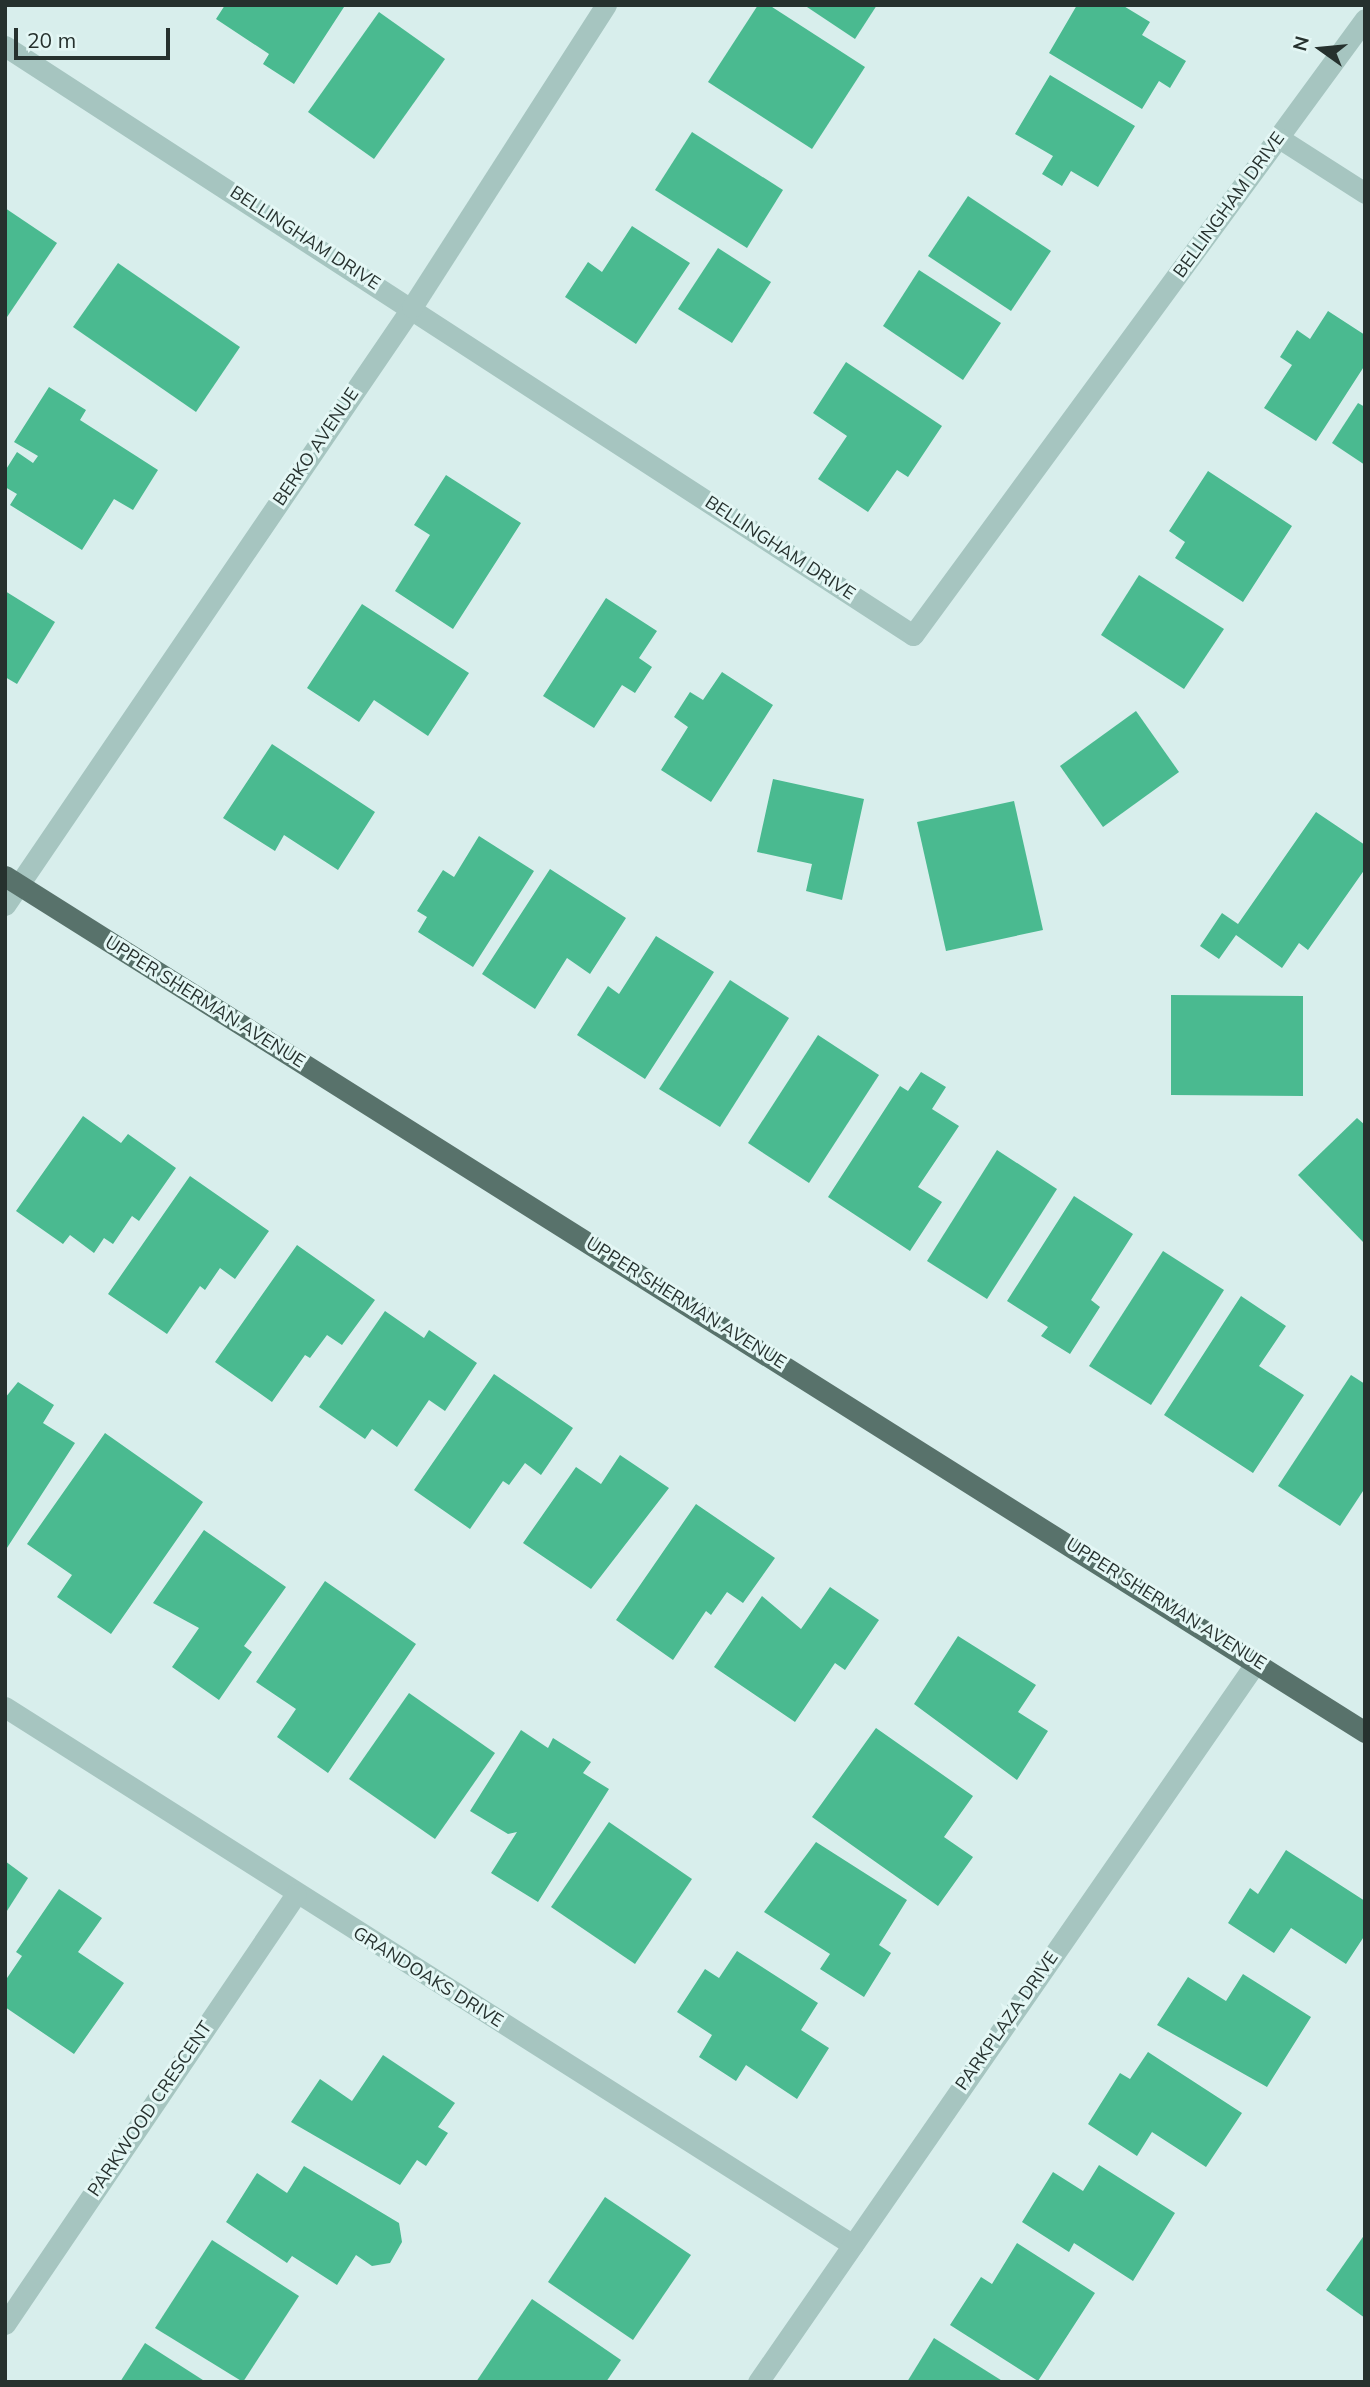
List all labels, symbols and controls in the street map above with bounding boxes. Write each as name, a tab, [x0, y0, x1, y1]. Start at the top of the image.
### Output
scale bar	[18, 14, 173, 58]
north arrow	[1286, 14, 1356, 84]
text: 20 m	[27, 27, 76, 53]
text: N	[1287, 34, 1314, 54]
street label: BELLINGHAM DRIVE	[1169, 128, 1289, 282]
street label: BELLINGHAM DRIVE	[226, 181, 384, 295]
street label: BERKO AVENUE	[269, 384, 363, 510]
street label: BELLINGHAM DRIVE	[701, 491, 859, 605]
street label: UPPER SHERMAN AVENUE	[101, 931, 309, 1073]
street label: UPPER SHERMAN AVENUE	[582, 1232, 790, 1374]
street label: UPPER SHERMAN AVENUE	[1062, 1533, 1270, 1675]
street label: GRANDOAKS DRIVE	[349, 1922, 507, 2032]
street label: PARKPLAZA DRIVE	[951, 1948, 1063, 2094]
street label: PARKWOOD CRESCENT	[83, 2017, 217, 2201]

